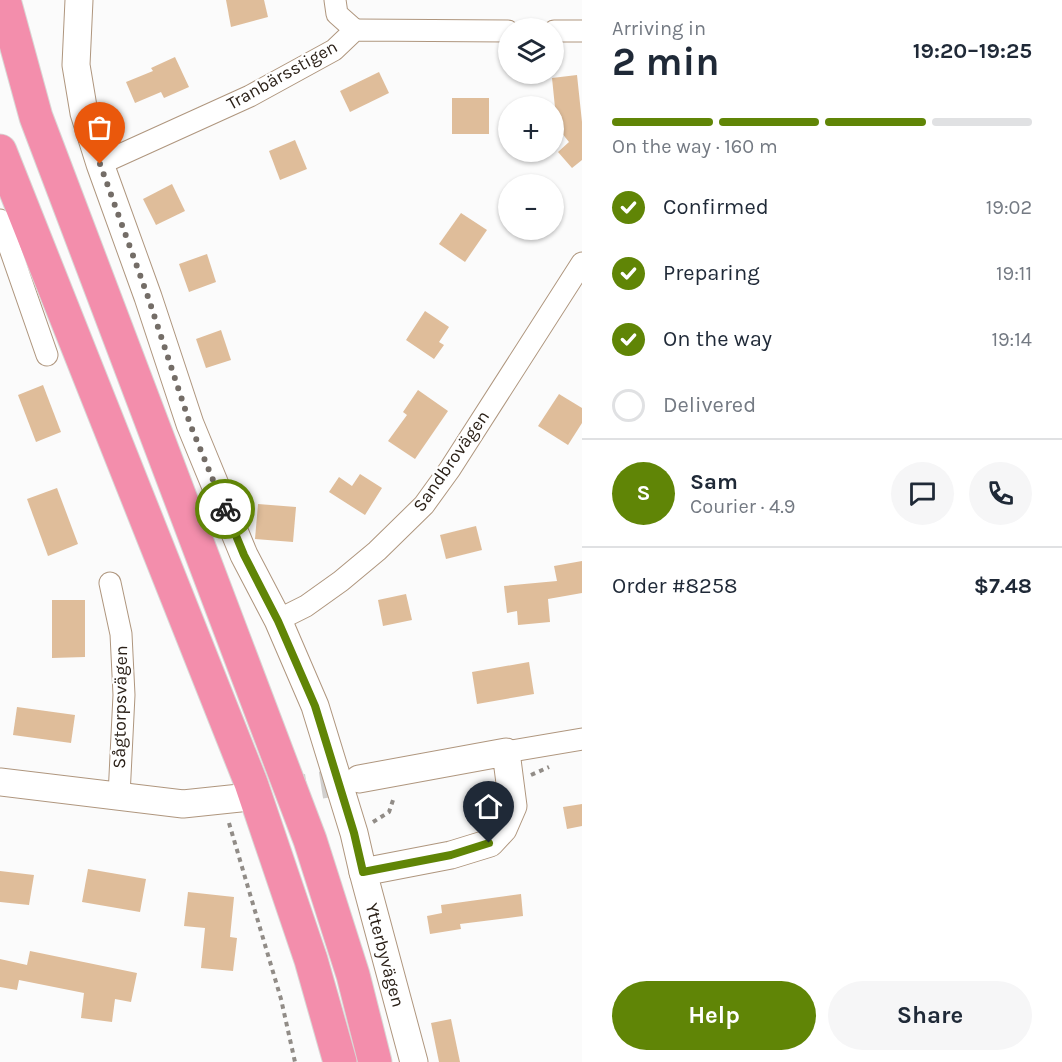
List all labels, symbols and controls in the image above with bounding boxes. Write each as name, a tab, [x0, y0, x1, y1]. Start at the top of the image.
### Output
text: Arriving in	[612, 17, 706, 40]
map controls	[498, 18, 564, 240]
button: layers	[498, 18, 564, 84]
street label: Tranbärsstigen	[223, 35, 341, 115]
text: 19:20–19:25	[913, 38, 1032, 64]
text: 2 min	[612, 39, 720, 85]
button: +	[498, 96, 564, 162]
pin	[74, 102, 125, 164]
icon: bag	[83, 111, 116, 144]
text: On the way · 160 m	[612, 135, 778, 158]
button: −	[498, 174, 564, 240]
icon: check	[612, 191, 645, 224]
text: Confirmed	[663, 194, 769, 220]
text: 19:02	[986, 196, 1032, 219]
icon: check	[612, 257, 645, 290]
text: Preparing	[663, 260, 760, 286]
text: 19:11	[996, 262, 1032, 285]
icon: check	[612, 323, 645, 356]
text: On the way	[663, 326, 772, 352]
text: 19:14	[991, 328, 1032, 351]
text: Delivered	[663, 392, 756, 418]
street label: Sandbrovägen	[408, 406, 494, 516]
button: chat	[891, 462, 954, 525]
button: phone	[969, 462, 1032, 525]
text: Sam	[690, 469, 738, 495]
courier	[195, 479, 255, 539]
text: S	[636, 480, 651, 506]
icon: bike	[209, 493, 242, 526]
text: Courier · 4.9	[690, 495, 795, 518]
text: Order #8258	[612, 573, 738, 599]
text: $7.48	[974, 573, 1032, 599]
street label: Sågtorpsvägen	[108, 645, 132, 769]
pin	[463, 781, 514, 843]
icon: home	[472, 790, 505, 823]
street label: Ytterbyvägen	[361, 901, 409, 1009]
button: Help	[612, 981, 816, 1050]
button: Share	[828, 981, 1032, 1050]

